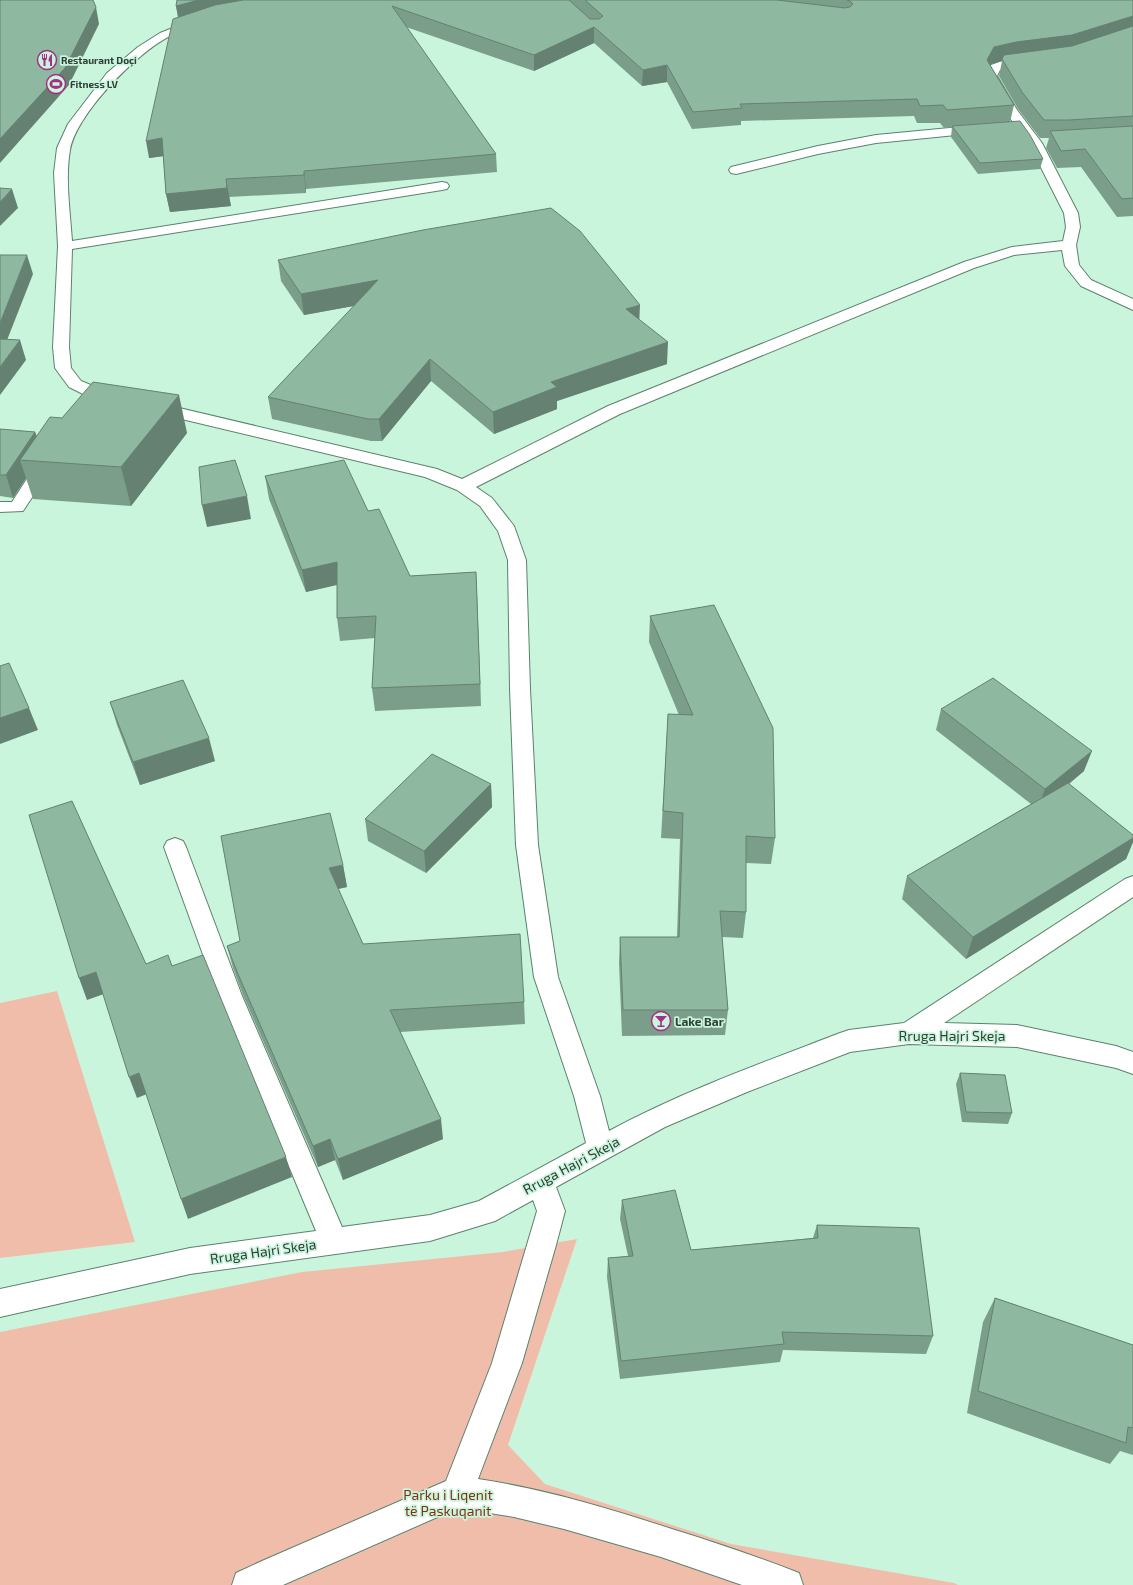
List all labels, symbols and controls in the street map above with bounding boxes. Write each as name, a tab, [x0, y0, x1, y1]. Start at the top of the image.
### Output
restaurant icon: Restaurant Doçi	[36, 49, 58, 71]
place label: Restaurant Doçi	[61, 54, 137, 67]
sports icon: Fitness LV	[45, 73, 67, 95]
place label: Fitness LV	[70, 78, 118, 90]
bar icon: Lake Bar	[650, 1010, 672, 1032]
place label: Lake Bar	[675, 1014, 724, 1028]
street label: Rruga Hajri Skeja	[898, 1027, 1006, 1044]
street label: Rruga Hajri Skeja	[520, 1132, 622, 1198]
street label: Rruga Hajri Skeja	[209, 1235, 317, 1267]
park label: Parku i Liqenit të Paskuqanit	[403, 1486, 493, 1519]

